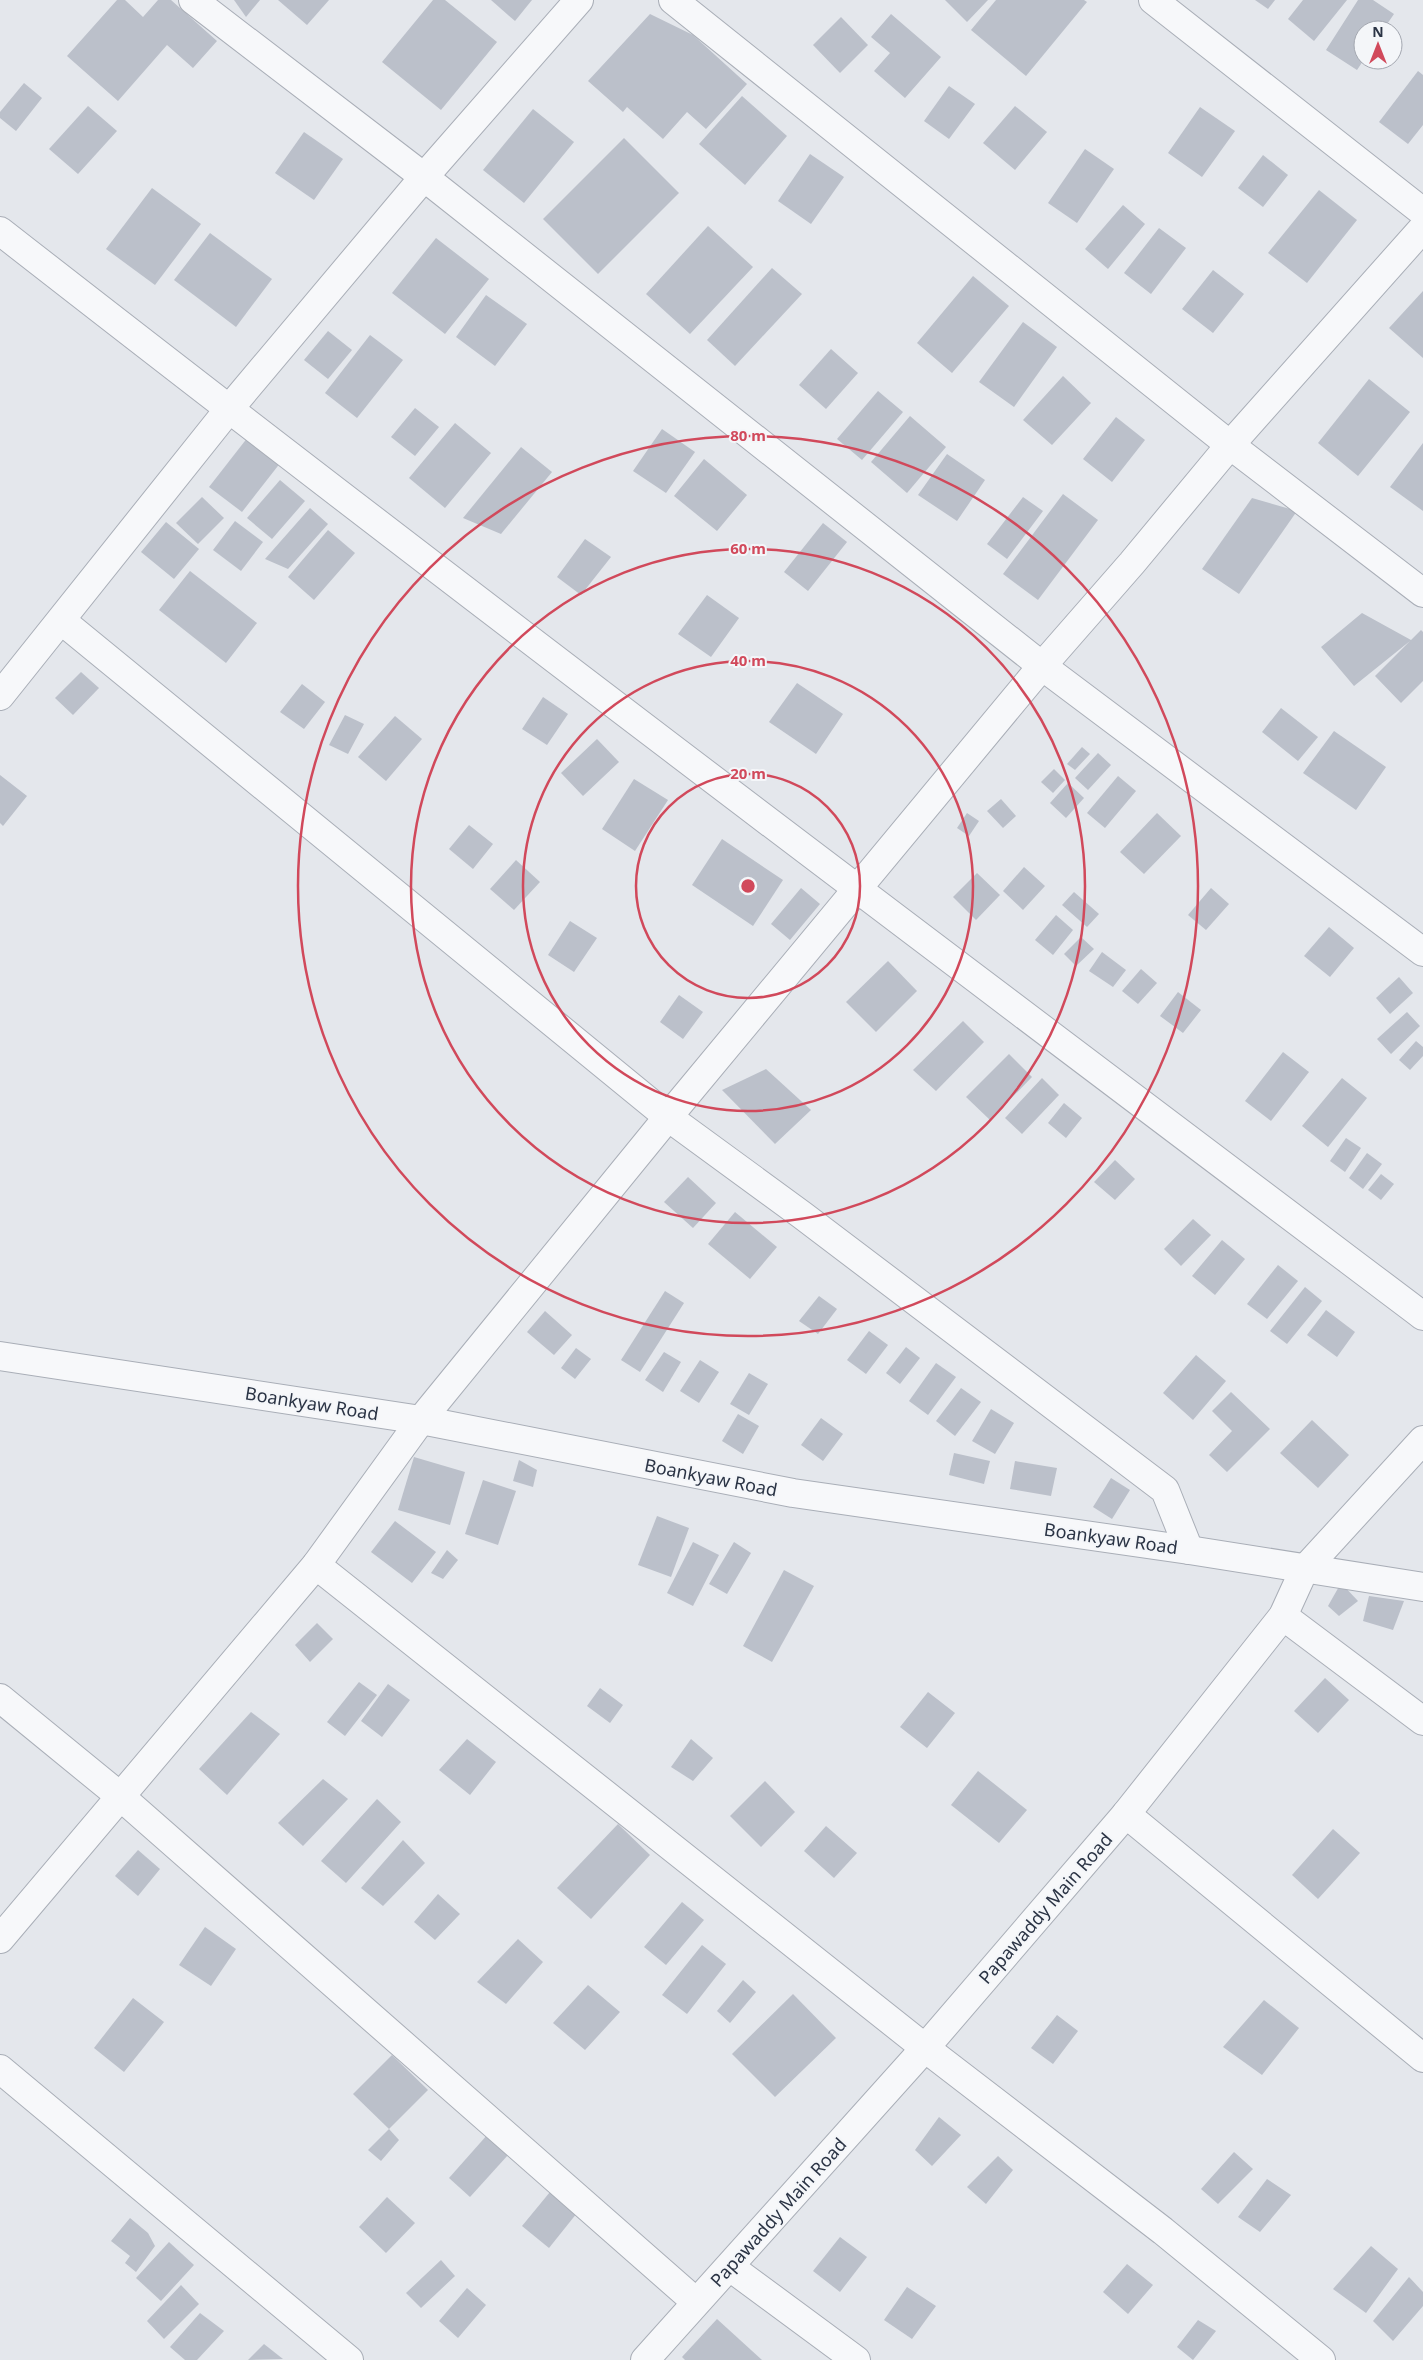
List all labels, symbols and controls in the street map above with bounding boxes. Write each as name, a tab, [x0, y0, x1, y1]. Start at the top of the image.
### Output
north arrow	[1353, 20, 1403, 70]
text: N	[1372, 22, 1384, 41]
text: 80 m	[730, 425, 766, 445]
text: 60 m	[730, 538, 766, 558]
text: 40 m	[730, 650, 766, 670]
text: 20 m	[730, 763, 766, 783]
centre of rings	[739, 877, 757, 895]
street label: Boankyaw Road	[244, 1381, 380, 1425]
street label: Boankyaw Road	[643, 1452, 779, 1502]
street label: Boankyaw Road	[1043, 1517, 1179, 1559]
street label: Papawaddy Main Road	[973, 1827, 1117, 1989]
street label: Papawaddy Main Road	[705, 2132, 851, 2292]

